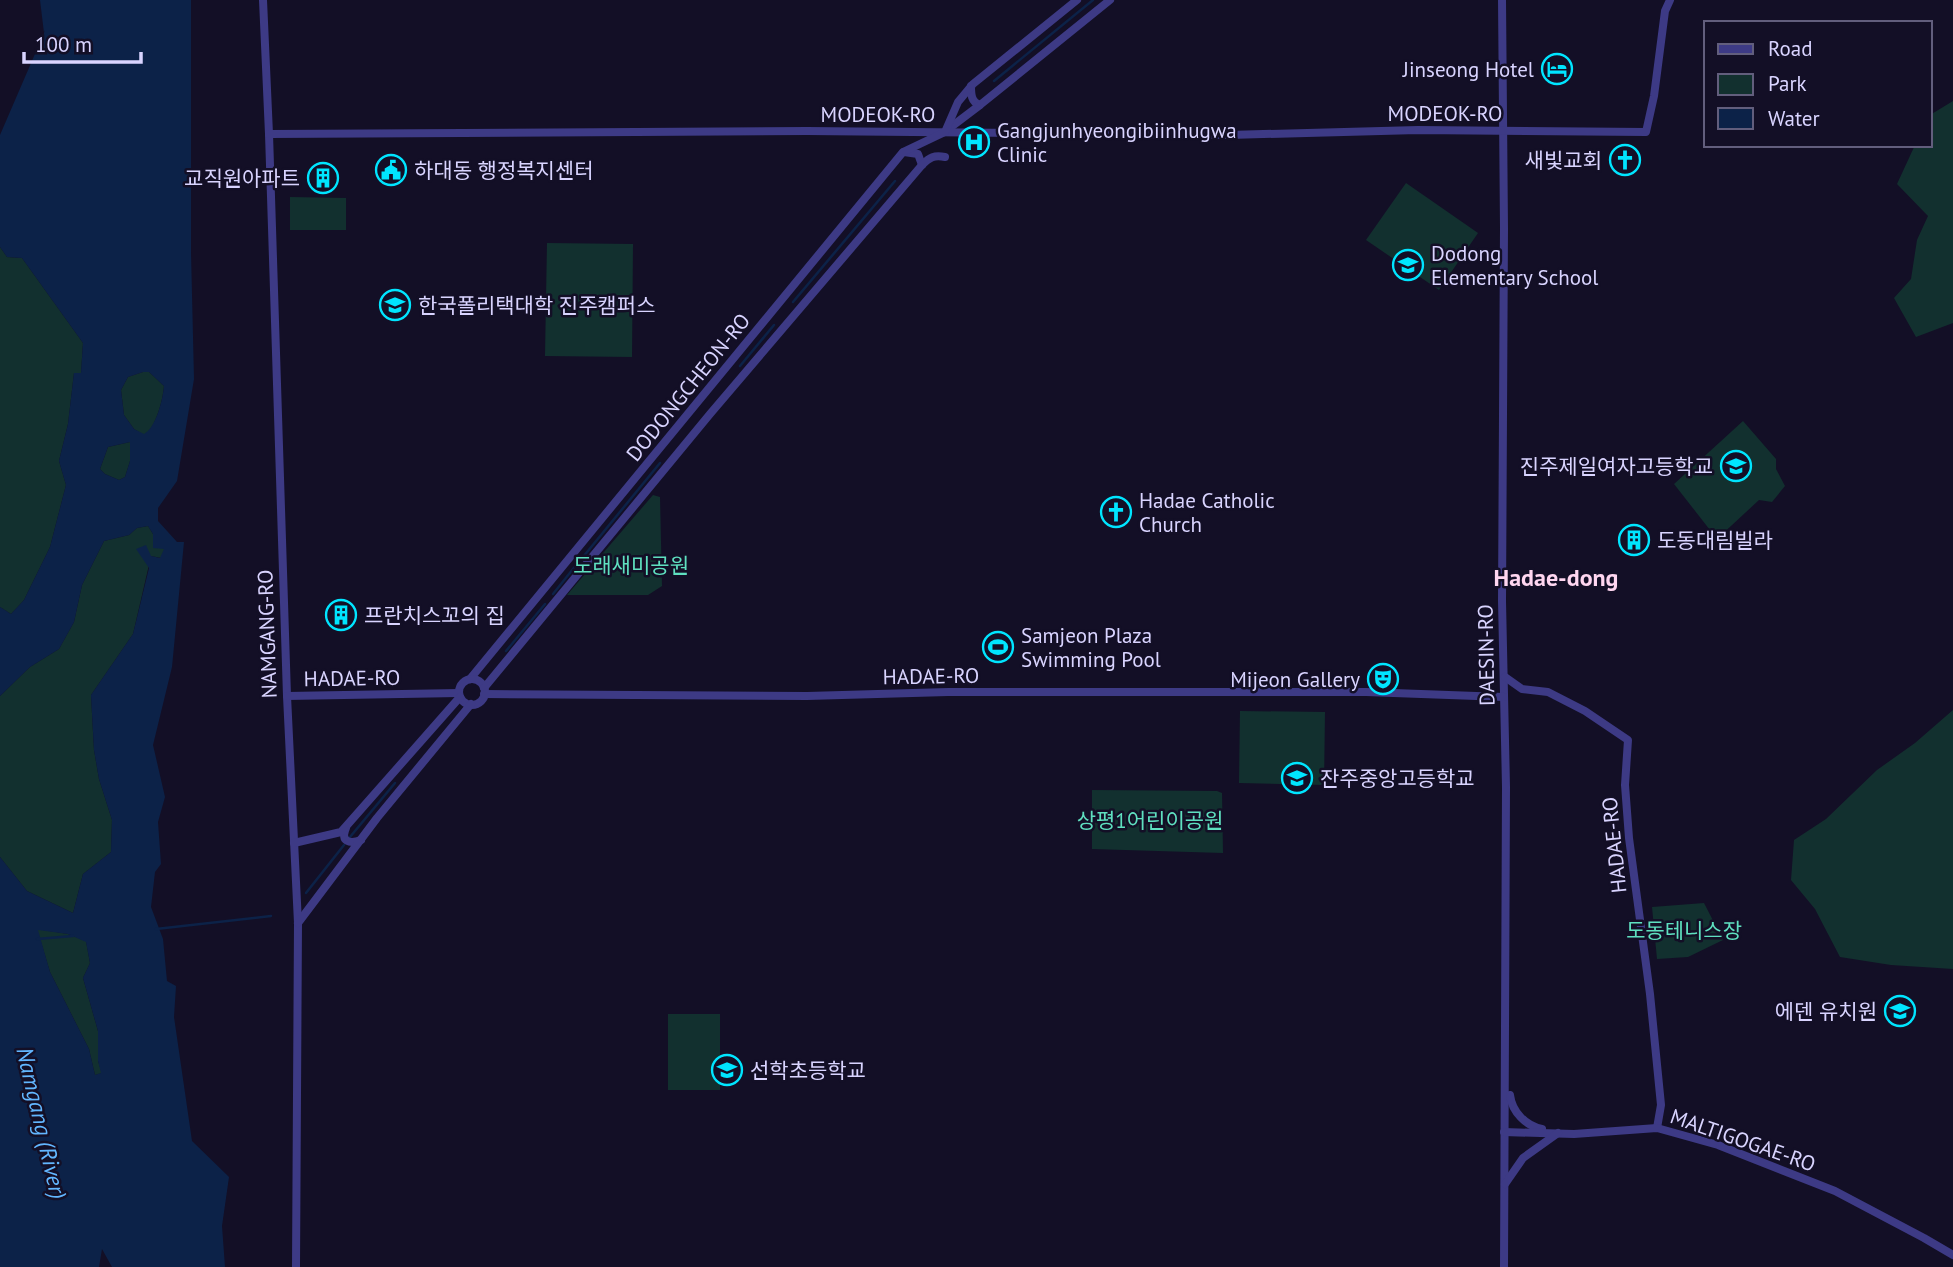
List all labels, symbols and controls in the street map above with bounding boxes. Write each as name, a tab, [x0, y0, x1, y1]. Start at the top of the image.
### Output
scale bar	[24, 21, 142, 65]
legend	[1704, 21, 1932, 147]
text: 100 m	[35, 31, 92, 58]
text: Road	[1768, 35, 1812, 62]
hotel icon: Jinseong Hotel	[1540, 52, 1574, 86]
place label: Jinseong Hotel	[1402, 56, 1534, 83]
text: Park	[1768, 70, 1807, 97]
street label: MODEOK-RO	[1388, 100, 1502, 127]
street label: MODEOK-RO	[821, 101, 935, 128]
text: Water	[1768, 105, 1820, 132]
place label: Gangjunhyeongibiinhugwa Clinic	[997, 117, 1237, 168]
hospital icon: Gangjunhyeongibiinhugwa Clinic	[957, 125, 991, 159]
church icon: 새빛교회	[1608, 143, 1642, 177]
place label: 새빛교회	[1525, 147, 1602, 174]
public building icon: 하대동 행정복지센터	[374, 153, 408, 187]
place label: 하대동 행정복지센터	[414, 157, 594, 184]
building icon: 교직원아파트	[306, 161, 340, 195]
place label: 교직원아파트	[184, 165, 300, 192]
place label: Dodong Elementary School	[1431, 240, 1598, 291]
school or university icon: Dodong Elementary School	[1391, 248, 1425, 282]
school or university icon: 한국폴리택대학 진주캠퍼스	[378, 288, 412, 322]
place label: 한국폴리택대학 진주캠퍼스	[418, 292, 655, 319]
street label: DODONGCHEON-RO	[620, 308, 756, 466]
school or university icon: 진주제일여자고등학교	[1719, 449, 1753, 483]
place label: 진주제일여자고등학교	[1520, 453, 1713, 480]
place label: Hadae Catholic Church	[1139, 487, 1275, 538]
church icon: Hadae Catholic Church	[1099, 495, 1133, 529]
building icon: 도동대림빌라	[1617, 523, 1651, 557]
place label: 도동대림빌라	[1657, 527, 1773, 554]
park label: 도래새미공원	[573, 552, 689, 579]
district label: Hadae-dong	[1494, 562, 1618, 593]
street label: NAMGANG-RO	[251, 569, 283, 699]
building icon: 프란치스꼬의 집	[324, 598, 358, 632]
place label: 프란치스꼬의 집	[364, 602, 505, 629]
street label: DAESIN-RO	[1472, 604, 1500, 706]
place label: Samjeon Plaza Swimming Pool	[1021, 622, 1161, 673]
sports icon: Samjeon Plaza Swimming Pool	[981, 630, 1015, 664]
street label: HADAE-RO	[882, 662, 980, 690]
theatre icon: Mijeon Gallery	[1366, 662, 1400, 696]
street label: HADAE-RO	[303, 664, 401, 692]
place label: Mijeon Gallery	[1230, 666, 1360, 693]
school or university icon: 잔주중앙고등학교	[1280, 761, 1314, 795]
place label: 잔주중앙고등학교	[1320, 765, 1475, 792]
street label: HADAE-RO	[1596, 796, 1632, 894]
park label: 상평1어린이공원	[1077, 807, 1223, 834]
park label: 도동테니스장	[1626, 917, 1742, 944]
school or university icon: 에덴 유치원	[1883, 994, 1917, 1028]
place label: 에덴 유치원	[1775, 998, 1877, 1025]
water label: Namgang (River)	[10, 1044, 74, 1202]
school or university icon: 선학초등학교	[710, 1053, 744, 1087]
place label: 선학초등학교	[750, 1057, 866, 1084]
street label: MALTIGOGAE-RO	[1667, 1102, 1819, 1178]

